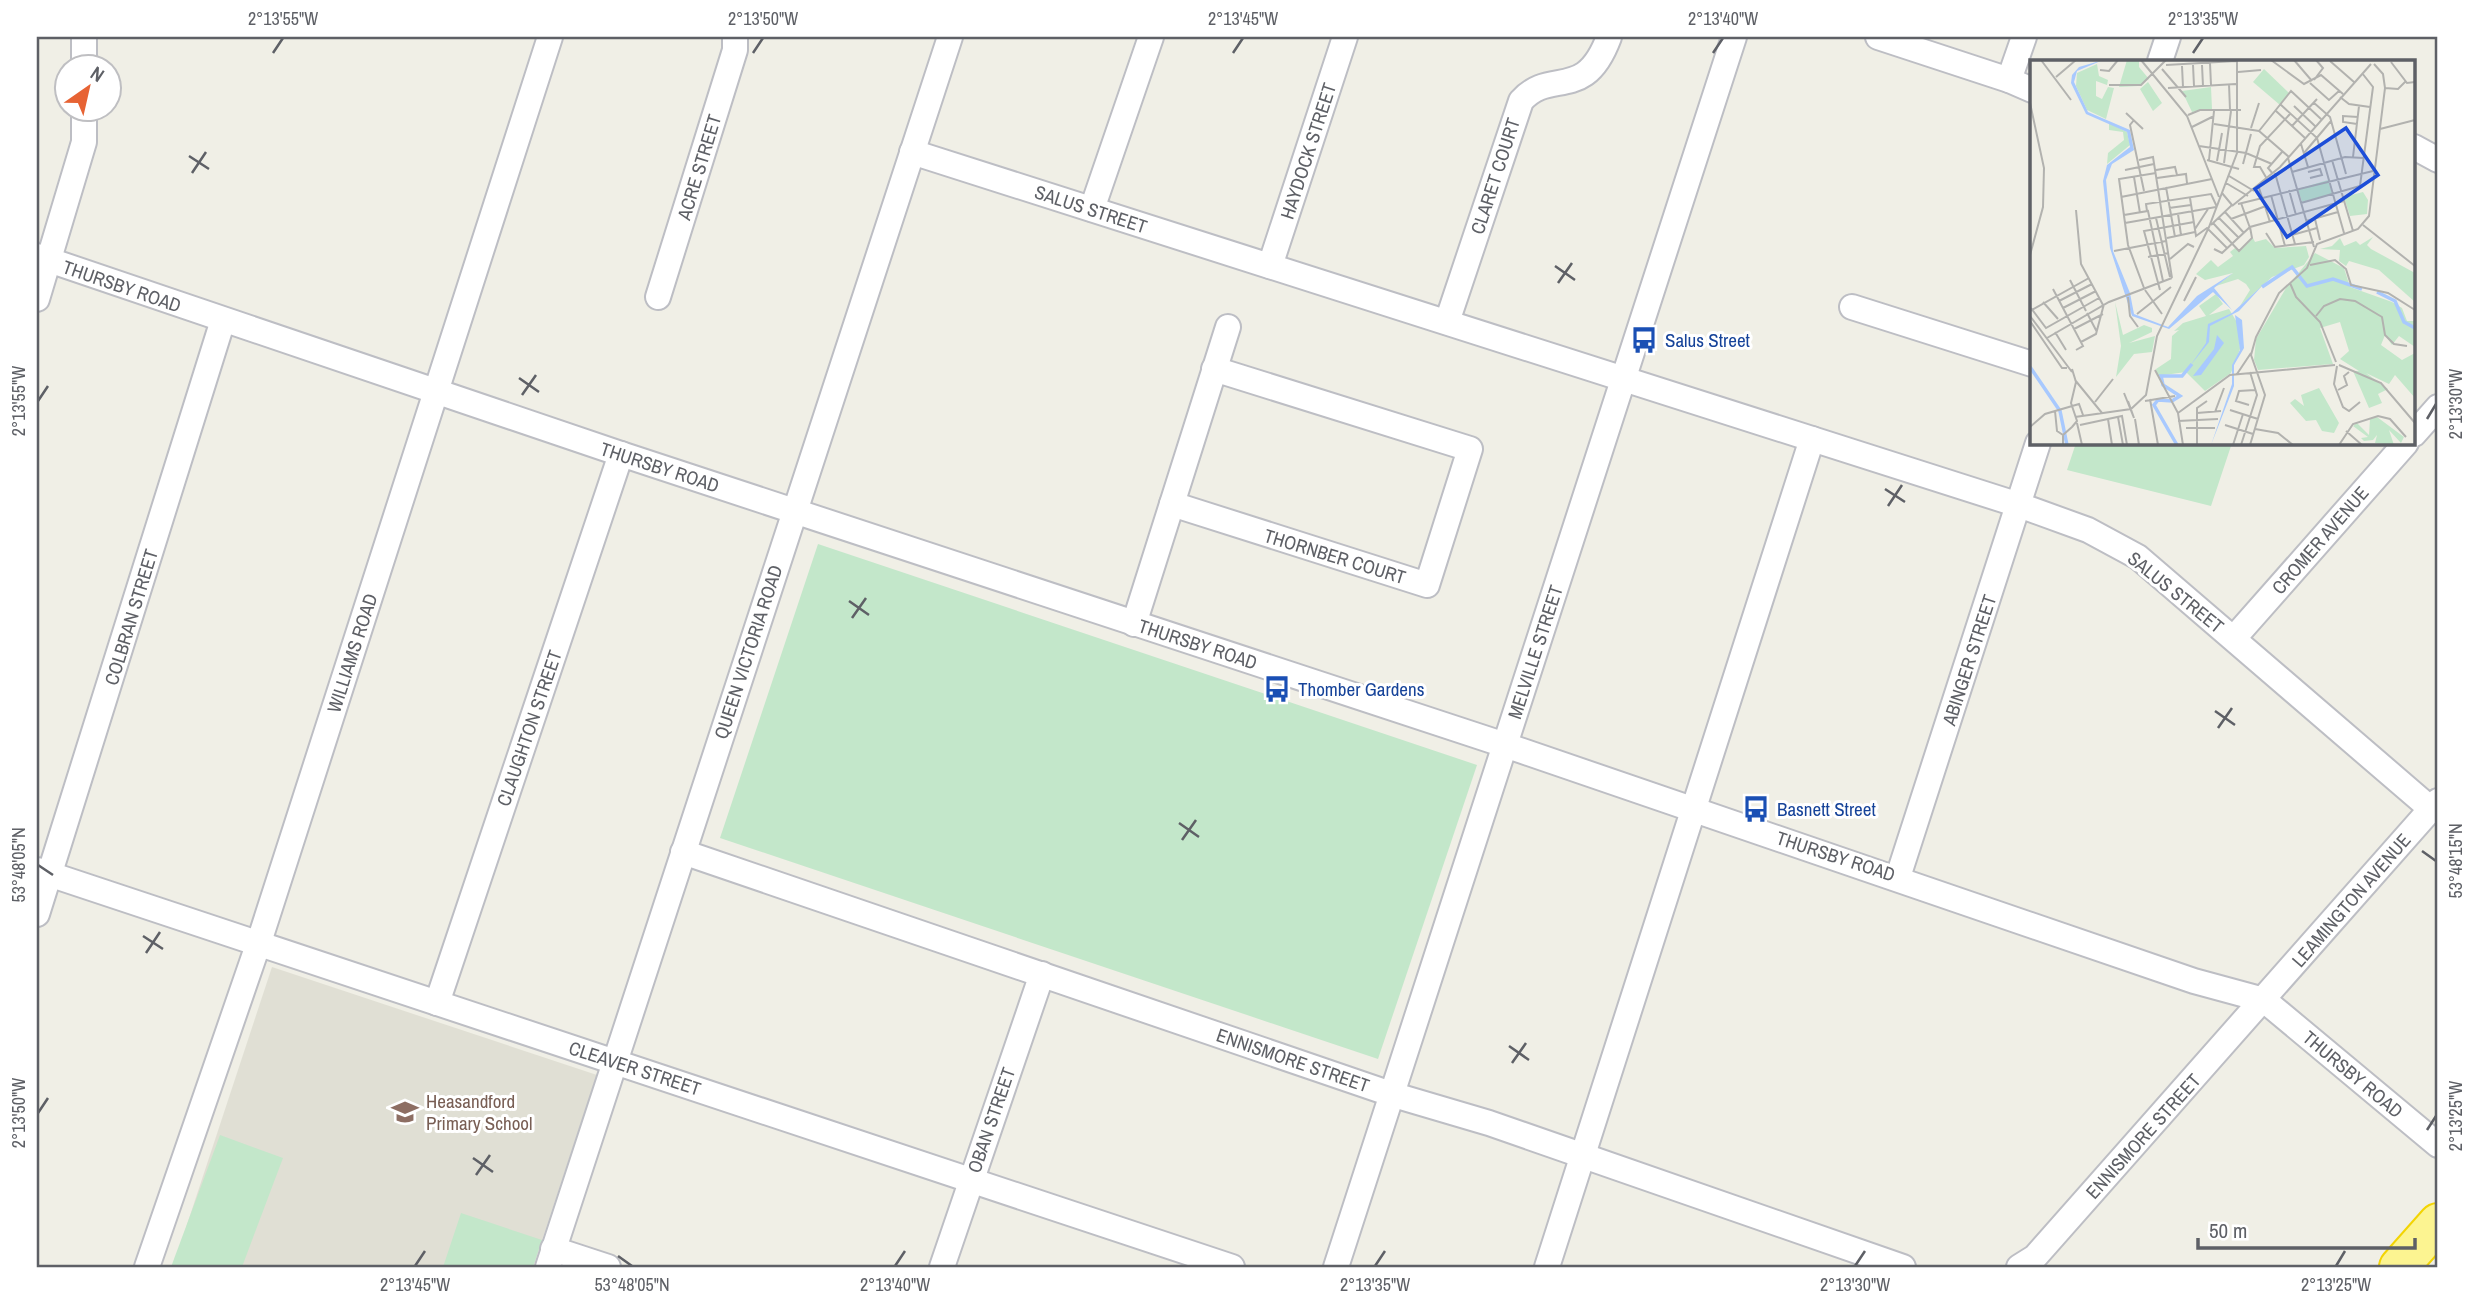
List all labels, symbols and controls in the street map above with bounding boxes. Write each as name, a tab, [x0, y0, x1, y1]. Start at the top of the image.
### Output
text: 2°13'55"W	[248, 6, 318, 31]
text: 2°13'50"W	[728, 6, 798, 31]
text: 2°13'45"W	[1208, 6, 1278, 31]
text: 2°13'40"W	[1688, 6, 1758, 31]
text: 2°13'35"W	[2168, 6, 2238, 31]
north arrow	[52, 52, 122, 122]
text: N	[86, 60, 109, 88]
inset map	[2030, 60, 2416, 444]
street label: HAYDOCK STREET	[1274, 79, 1342, 222]
street label: ACRE STREET	[670, 111, 728, 224]
street label: CLARET COURT	[1464, 114, 1526, 237]
street label: SALUS STREET	[1031, 179, 1151, 240]
street label: THURSBY ROAD	[59, 254, 185, 318]
bus stop icon: Salus Street	[1629, 325, 1659, 355]
place label: Salus Street	[1665, 327, 1751, 353]
text: 2°13'55"W	[6, 366, 31, 436]
text: 2°13'30"W	[2443, 369, 2468, 439]
street label: THURSBY ROAD	[597, 436, 723, 498]
street label: CROMER AVENUE	[2266, 480, 2374, 600]
street label: THORNBER COURT	[1261, 522, 1409, 590]
street label: COLBRAN STREET	[98, 545, 164, 688]
street label: SALUS STREET	[2122, 545, 2230, 639]
street label: QUEEN VICTORIA ROAD	[708, 562, 788, 742]
street label: MELVILLE STREET	[1501, 581, 1569, 722]
street label: WILLIAMS ROAD	[321, 590, 383, 716]
street label: ABINGER STREET	[1935, 591, 2003, 730]
street label: THURSBY ROAD	[1135, 613, 1261, 675]
street label: CLAUGHTON STREET	[490, 646, 568, 809]
bus stop icon: Thomber Gardens	[1262, 674, 1292, 704]
place label: Thomber Gardens	[1298, 676, 1425, 702]
bus stop icon: Basnett Street	[1741, 794, 1771, 824]
place label: Basnett Street	[1777, 796, 1876, 822]
text: 53°48'15"N	[2443, 823, 2468, 899]
street label: THURSBY ROAD	[1773, 825, 1899, 887]
text: 53°48'05"N	[6, 827, 31, 903]
street label: LEAMINGTON AVENUE	[2286, 828, 2416, 972]
street label: ENNISMORE STREET	[1213, 1022, 1373, 1099]
street label: THURSBY ROAD	[2297, 1024, 2409, 1124]
street label: CLEAVER STREET	[566, 1034, 705, 1102]
street label: OBAN STREET	[961, 1063, 1021, 1176]
street label: ENNISMORE STREET	[2080, 1067, 2207, 1204]
text: 2°13'50"W	[6, 1078, 31, 1148]
text: 2°13'25"W	[2443, 1081, 2468, 1151]
place label: Heasandford Primary School	[426, 1088, 533, 1136]
school or university icon: Heasandford Primary School	[390, 1097, 420, 1127]
scale bar	[2198, 1206, 2416, 1250]
text: 50 m	[2209, 1216, 2247, 1245]
text: 2°13'45"W	[380, 1272, 450, 1297]
text: 53°48'05"N	[594, 1272, 670, 1297]
text: 2°13'40"W	[860, 1272, 930, 1297]
text: 2°13'35"W	[1340, 1272, 1410, 1297]
text: 2°13'30"W	[1820, 1272, 1890, 1297]
text: 2°13'25"W	[2301, 1272, 2371, 1297]

